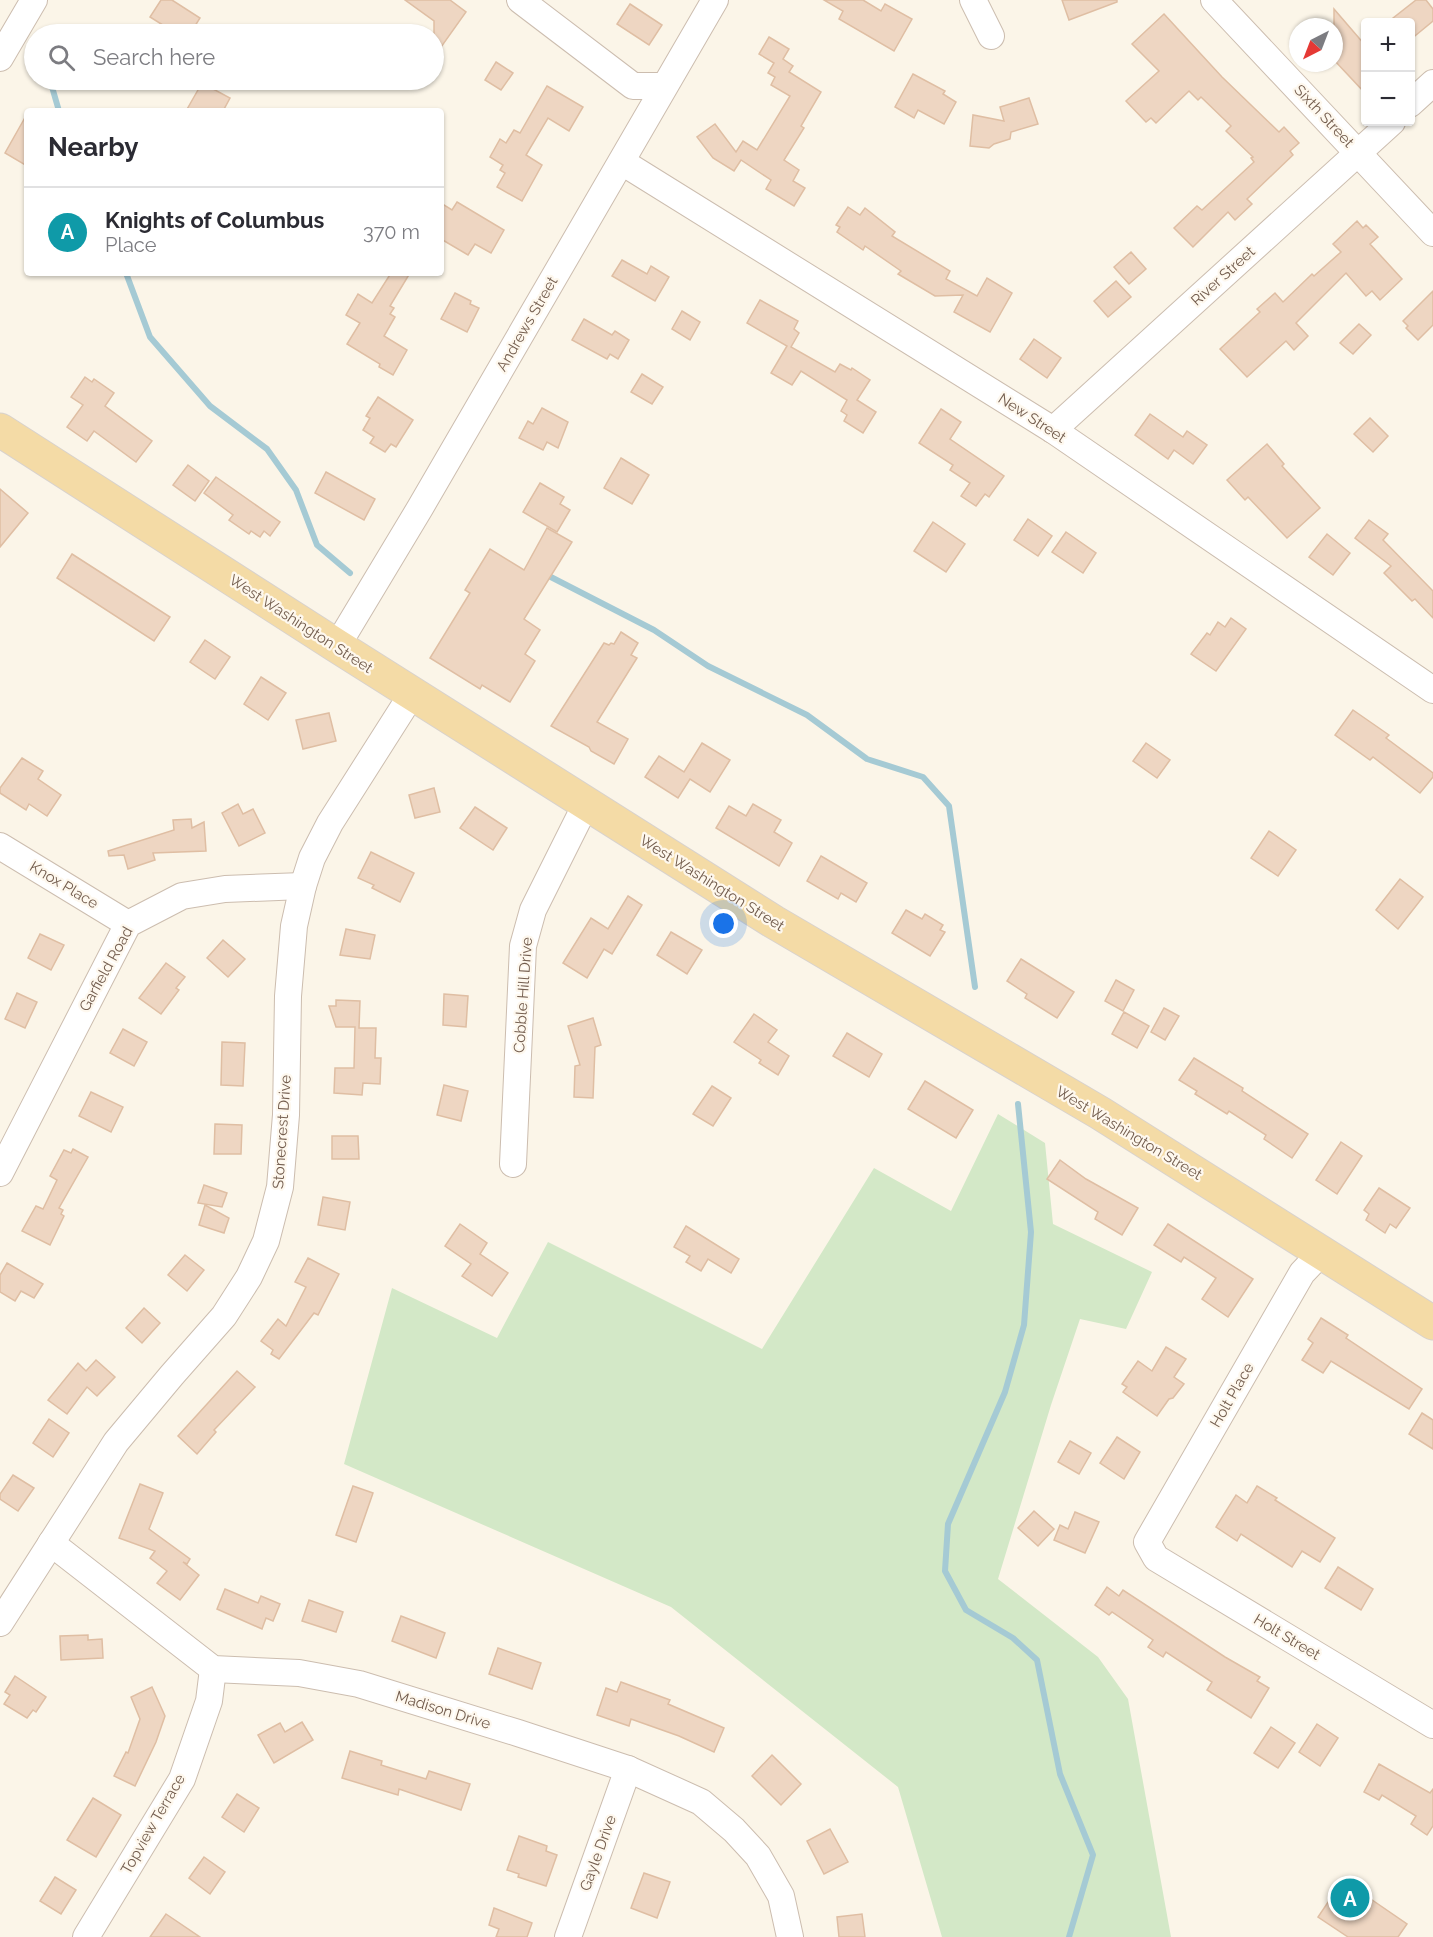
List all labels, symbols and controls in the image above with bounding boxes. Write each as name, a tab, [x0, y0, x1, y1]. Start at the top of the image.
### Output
north arrow	[1289, 18, 1343, 72]
map controls	[1361, 18, 1415, 126]
button: +	[1361, 18, 1415, 72]
search box	[24, 24, 444, 90]
icon: search	[45, 41, 78, 74]
text: Search here	[93, 44, 215, 70]
button: −	[1361, 72, 1415, 126]
street label: Sixth Street	[1290, 81, 1358, 151]
text: Nearby	[48, 132, 138, 162]
text: Knights of Columbus	[105, 207, 324, 233]
text: A	[61, 220, 74, 244]
text: 370 m	[363, 220, 420, 244]
text: Place	[105, 233, 156, 257]
street label: River Street	[1187, 243, 1259, 309]
street label: Andrews Street	[493, 273, 561, 375]
street label: New Street	[995, 389, 1069, 447]
street label: West Washington Street	[226, 571, 376, 677]
street label: West Washington Street	[636, 831, 788, 935]
street label: Knox Place	[26, 857, 102, 913]
your location	[709, 909, 738, 938]
street label: Garfield Road	[75, 924, 137, 1014]
street label: Cobble Hill Drive	[510, 936, 536, 1054]
street label: Stonecrest Drive	[269, 1074, 295, 1190]
street label: West Washington Street	[1053, 1082, 1205, 1184]
street label: Holt Place	[1206, 1359, 1258, 1430]
street label: Holt Street	[1250, 1610, 1324, 1664]
street label: Madison Drive	[393, 1687, 493, 1733]
street label: Topview Terrace	[117, 1771, 189, 1877]
street label: Gayle Drive	[576, 1812, 620, 1893]
pin: A	[1330, 1876, 1370, 1920]

